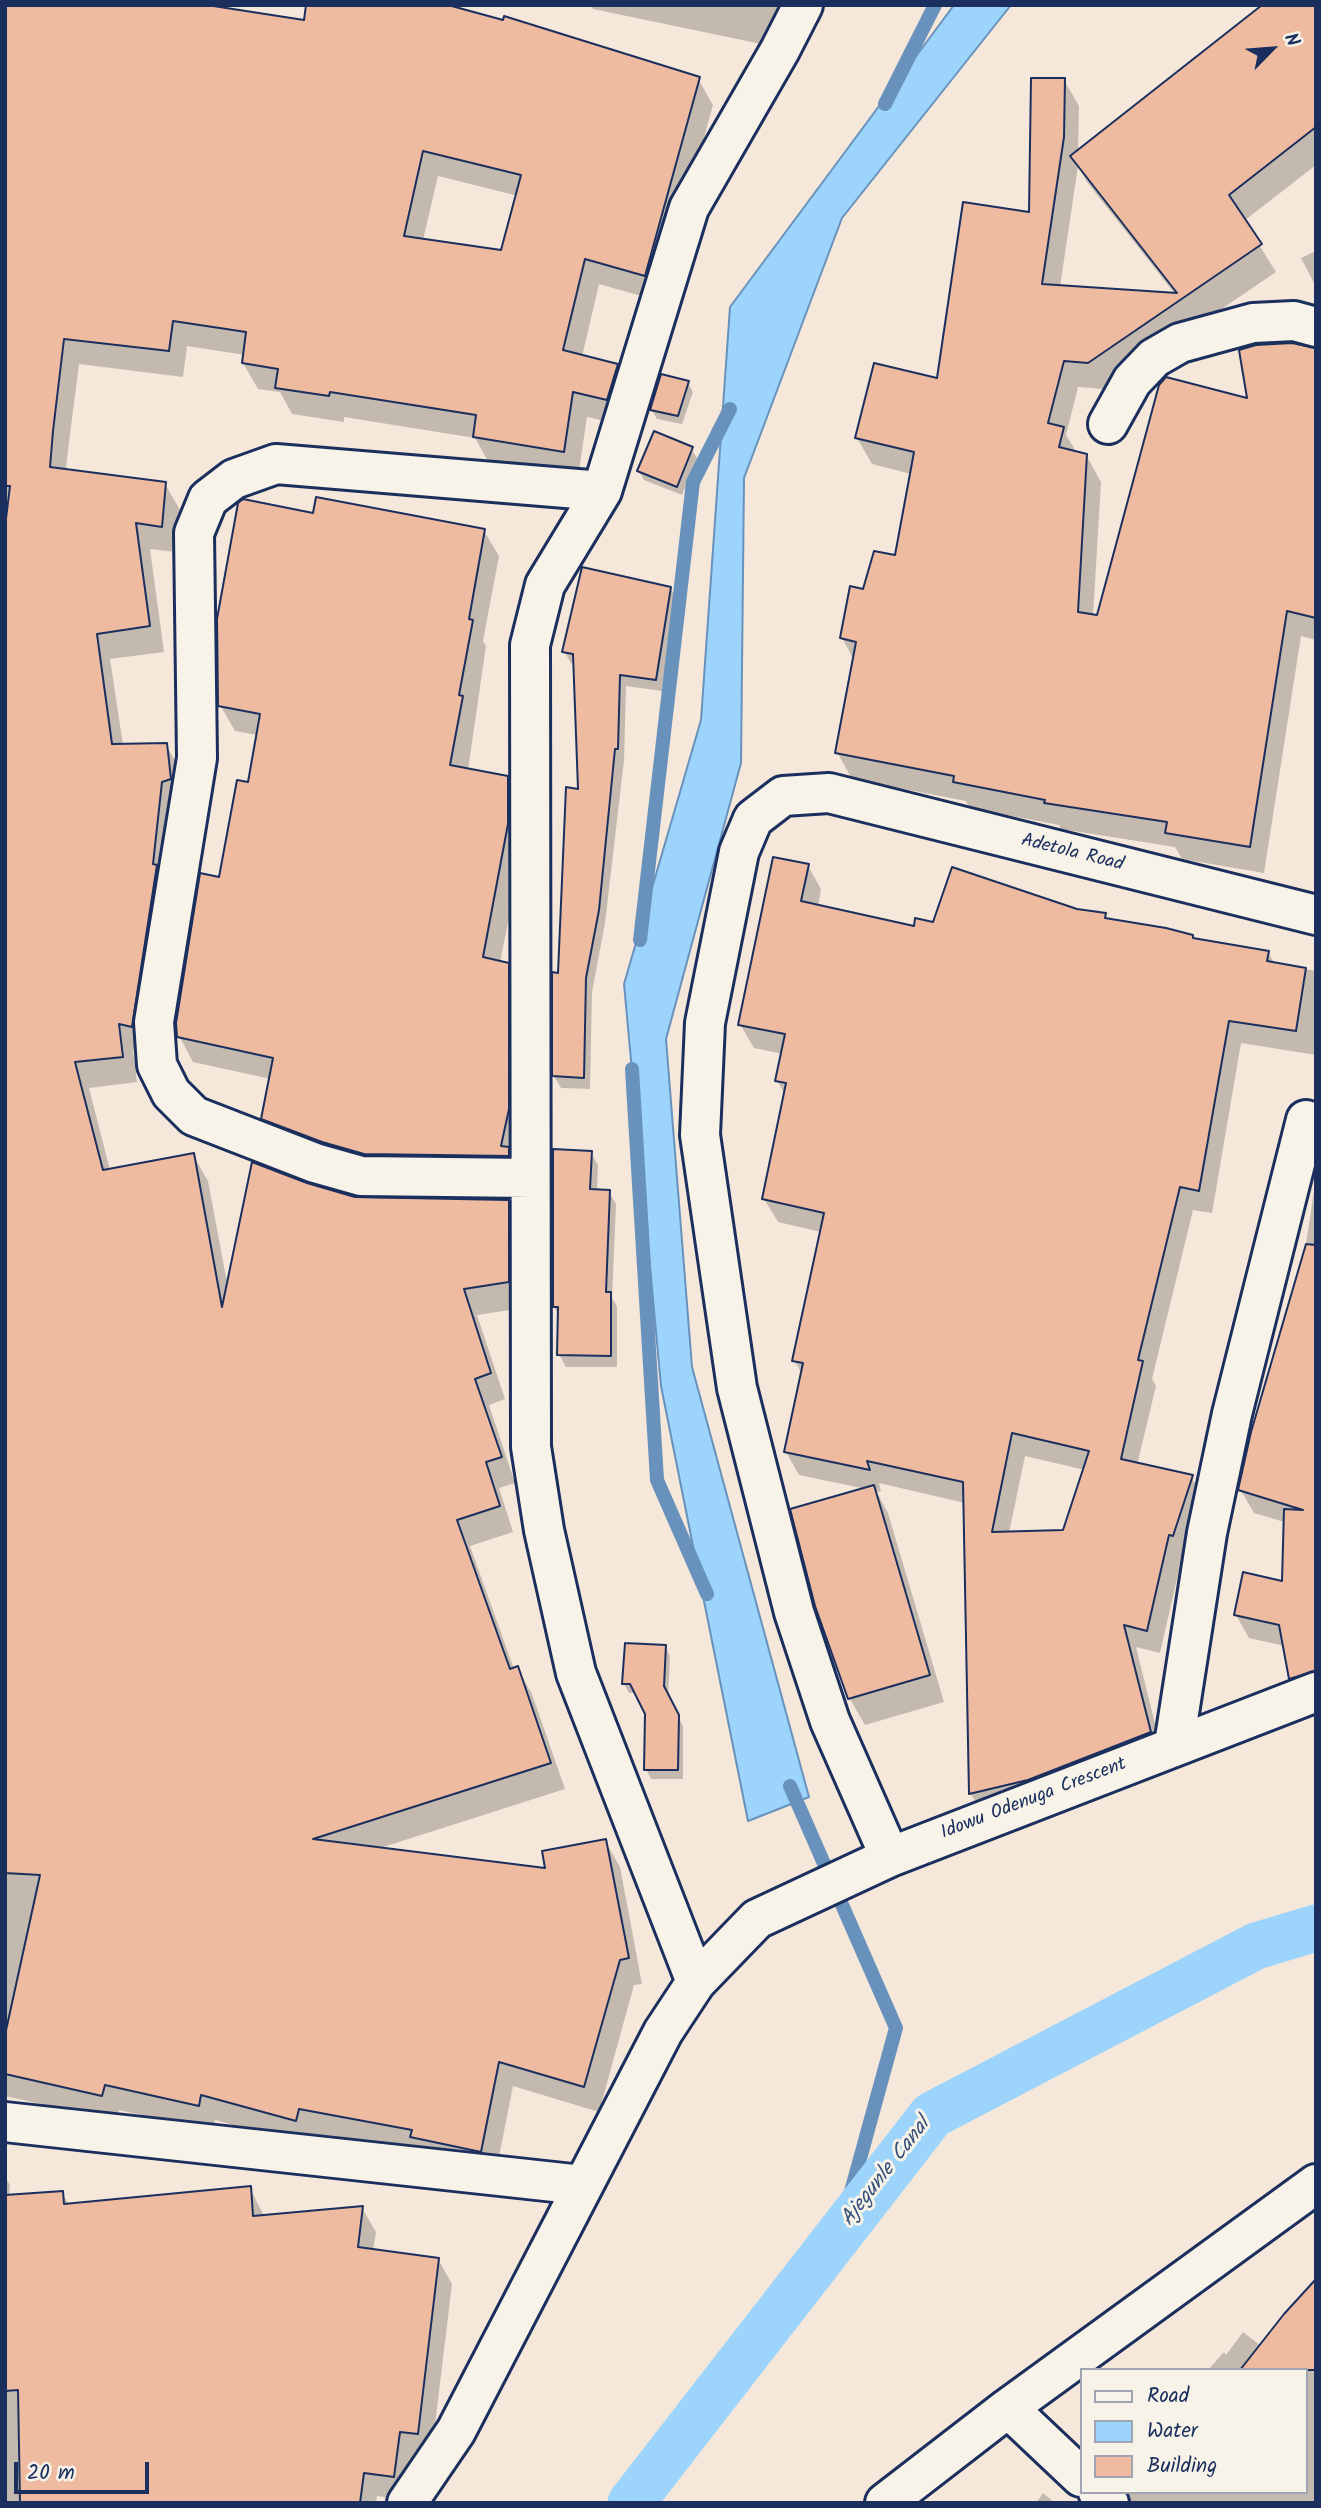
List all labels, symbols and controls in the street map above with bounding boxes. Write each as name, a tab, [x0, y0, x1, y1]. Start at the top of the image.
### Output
north arrow	[1237, 14, 1307, 84]
text: N	[1275, 28, 1307, 52]
street label: Adetola Road	[1018, 830, 1126, 878]
street label: Idowu Odenuga Crescent	[938, 1754, 1130, 1846]
water label: Ajegunle Canal	[837, 2114, 937, 2232]
legend	[1080, 2368, 1307, 2494]
text: Road	[1147, 2380, 1189, 2413]
text: Water	[1147, 2415, 1198, 2448]
scale bar	[18, 2448, 152, 2492]
text: Building	[1147, 2450, 1217, 2483]
text: 20 m	[27, 2457, 75, 2490]

